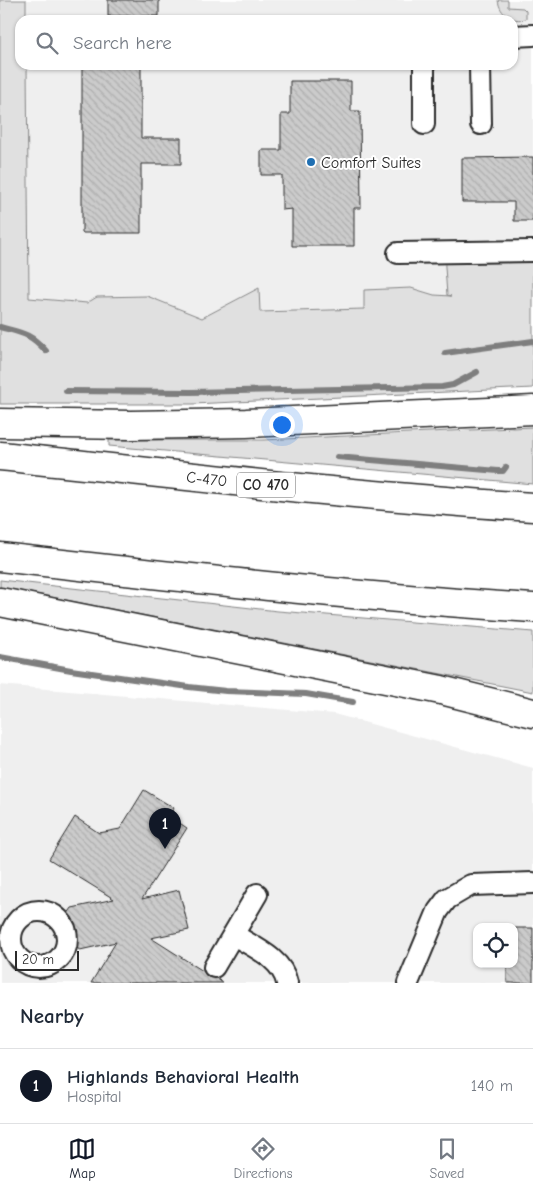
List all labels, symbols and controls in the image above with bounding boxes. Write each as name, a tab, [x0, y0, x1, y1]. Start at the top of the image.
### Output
search box	[15, 15, 518, 70]
icon: search	[33, 29, 61, 57]
text: Search here	[73, 32, 172, 54]
place label: Comfort Suites	[321, 154, 421, 172]
marker: Comfort Suites	[305, 156, 317, 168]
your location	[269, 412, 295, 438]
street label: C-470	[185, 468, 228, 490]
road number: CO 470	[237, 472, 295, 498]
pin: 1	[149, 808, 181, 849]
map controls	[473, 923, 518, 968]
button: locate	[473, 923, 518, 968]
scale bar	[15, 948, 79, 971]
text: 20 m	[22, 951, 54, 968]
text: Nearby	[20, 1004, 84, 1028]
text: Highlands Behavioral Health	[67, 1066, 299, 1088]
text: 1	[33, 1077, 39, 1095]
text: 140 m	[471, 1077, 513, 1095]
text: Hospital	[67, 1088, 122, 1106]
tab: Map	[68, 1135, 96, 1182]
tab: Directions	[233, 1135, 293, 1182]
tab: Saved	[430, 1135, 465, 1182]

